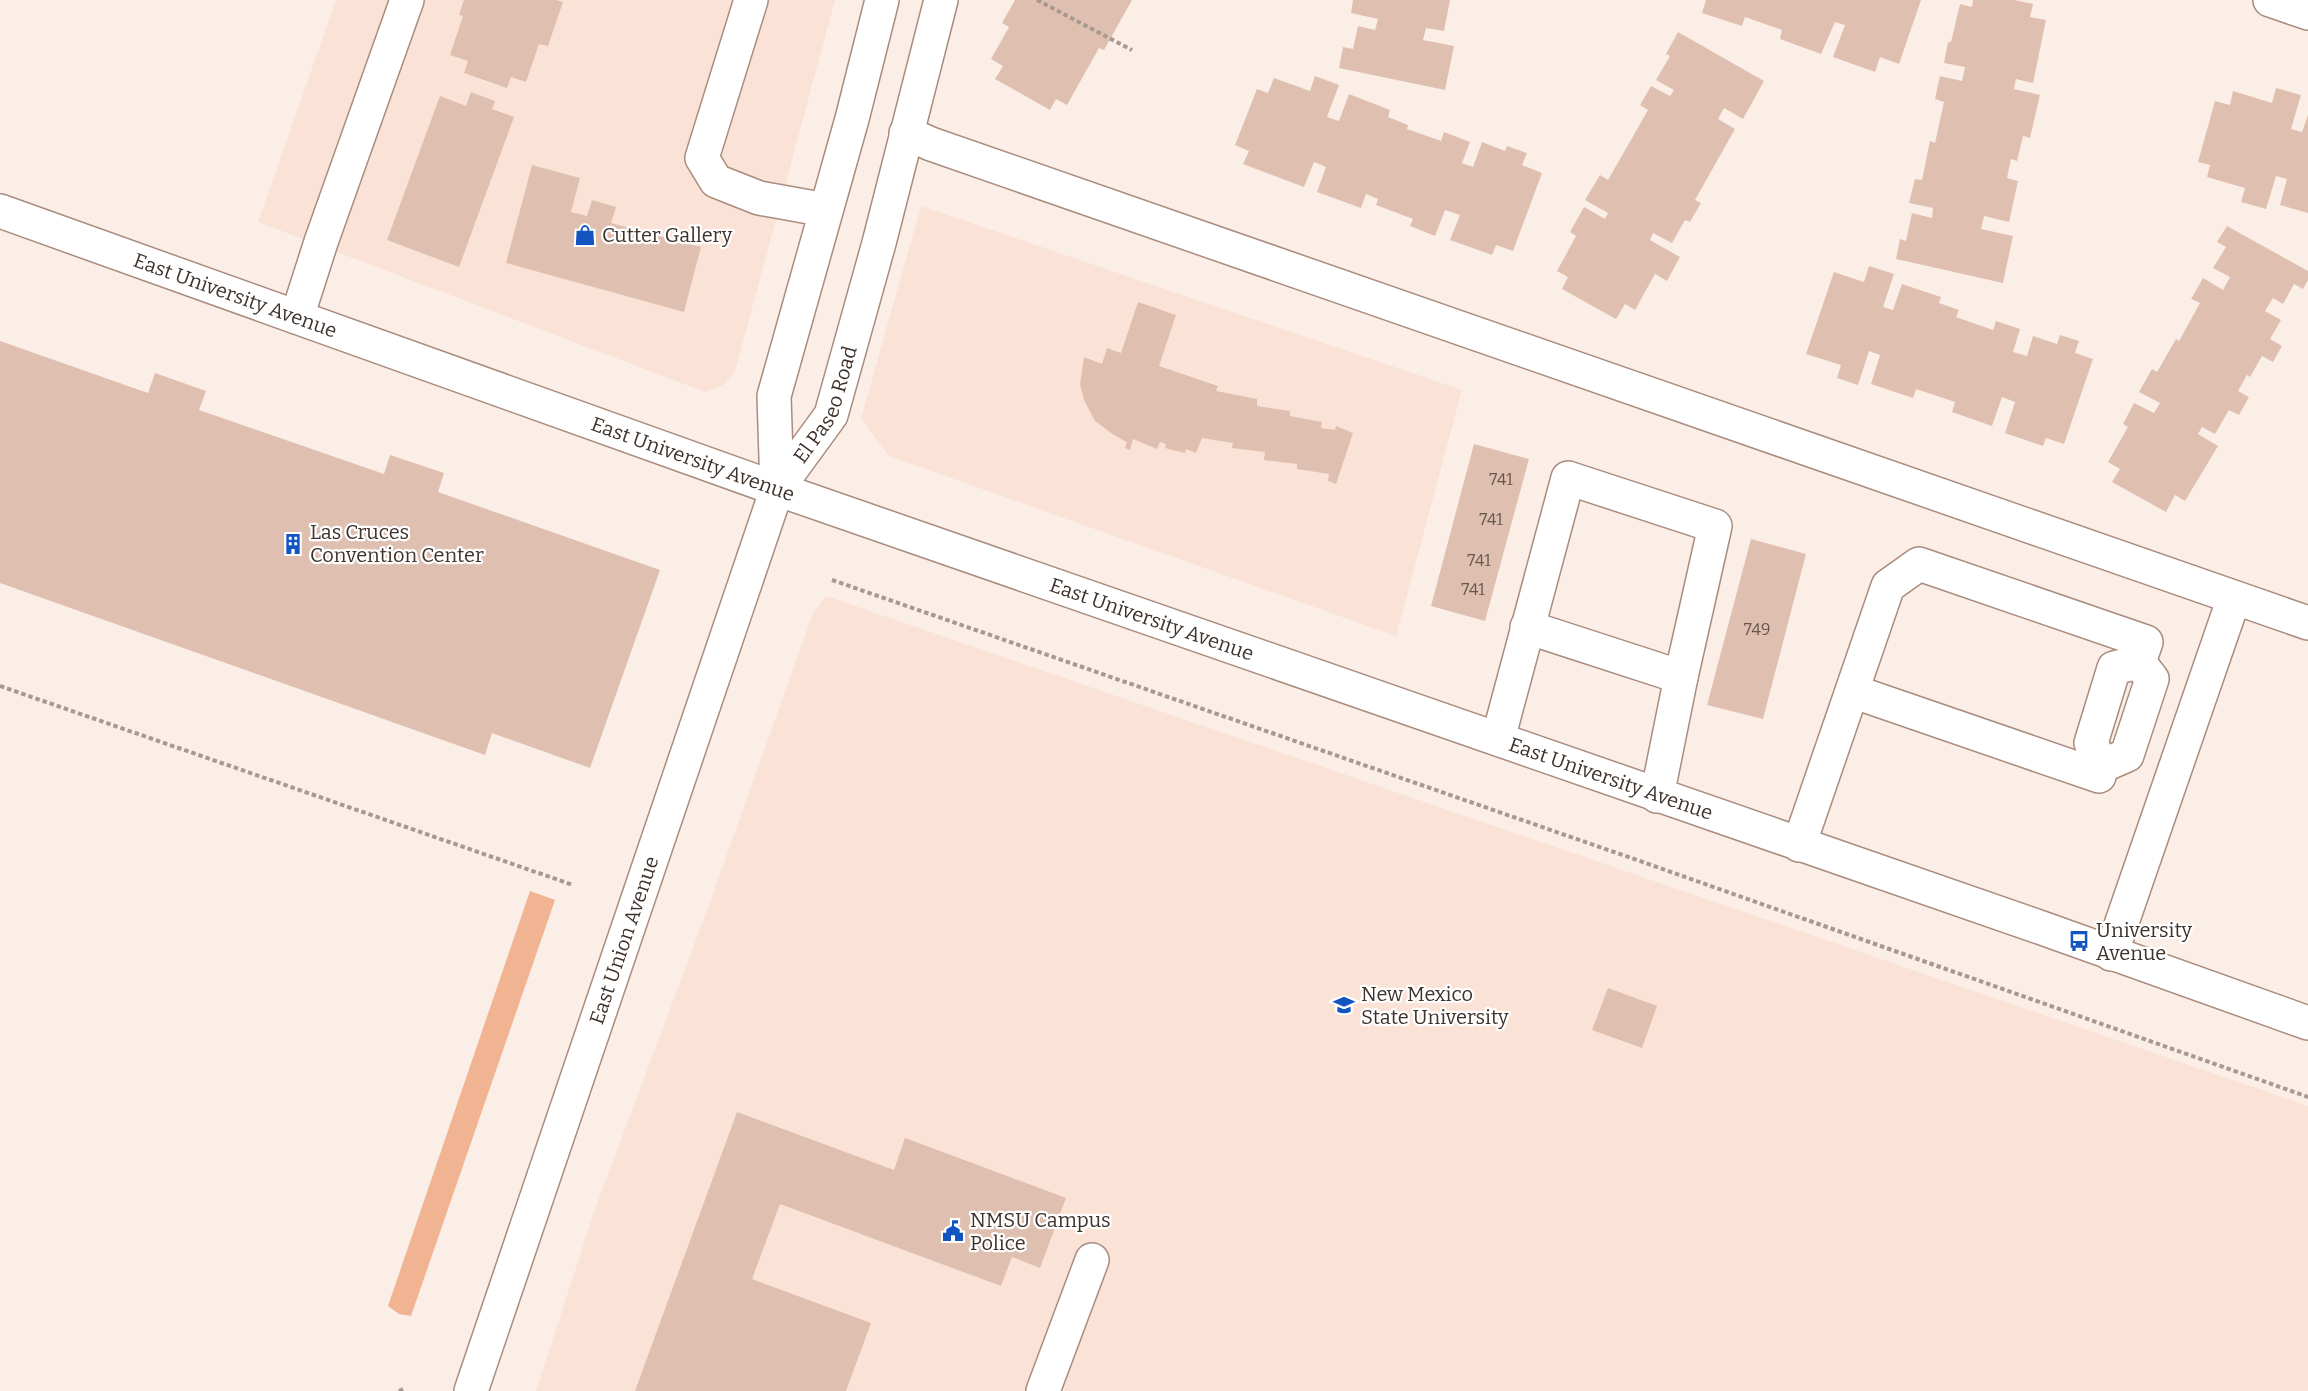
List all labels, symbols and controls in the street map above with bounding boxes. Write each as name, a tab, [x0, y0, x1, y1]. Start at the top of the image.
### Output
shop icon: Cutter Gallery	[573, 223, 597, 247]
place label: Cutter Gallery	[602, 223, 733, 247]
street label: East University Avenue	[130, 248, 340, 343]
street label: El Paseo Road	[788, 343, 862, 468]
street label: East University Avenue	[588, 412, 798, 506]
house number: 741	[1489, 470, 1513, 489]
house number: 741	[1479, 510, 1503, 529]
place label: Las Cruces Convention Center	[310, 520, 484, 567]
building icon: Las Cruces Convention Center	[281, 532, 305, 556]
house number: 741	[1467, 551, 1491, 570]
street label: East University Avenue	[1047, 573, 1257, 666]
house number: 741	[1461, 580, 1485, 599]
house number: 749	[1744, 620, 1770, 639]
street label: East University Avenue	[1506, 732, 1716, 825]
street label: East Union Avenue	[584, 853, 664, 1027]
place label: University Avenue	[2096, 918, 2192, 965]
bus stop icon: University Avenue	[2067, 929, 2091, 953]
place label: New Mexico State University	[1361, 982, 1509, 1029]
school or university icon: New Mexico State University	[1332, 993, 1356, 1017]
place label: NMSU Campus Police	[970, 1208, 1111, 1255]
public building icon: NMSU Campus Police	[941, 1219, 965, 1243]

